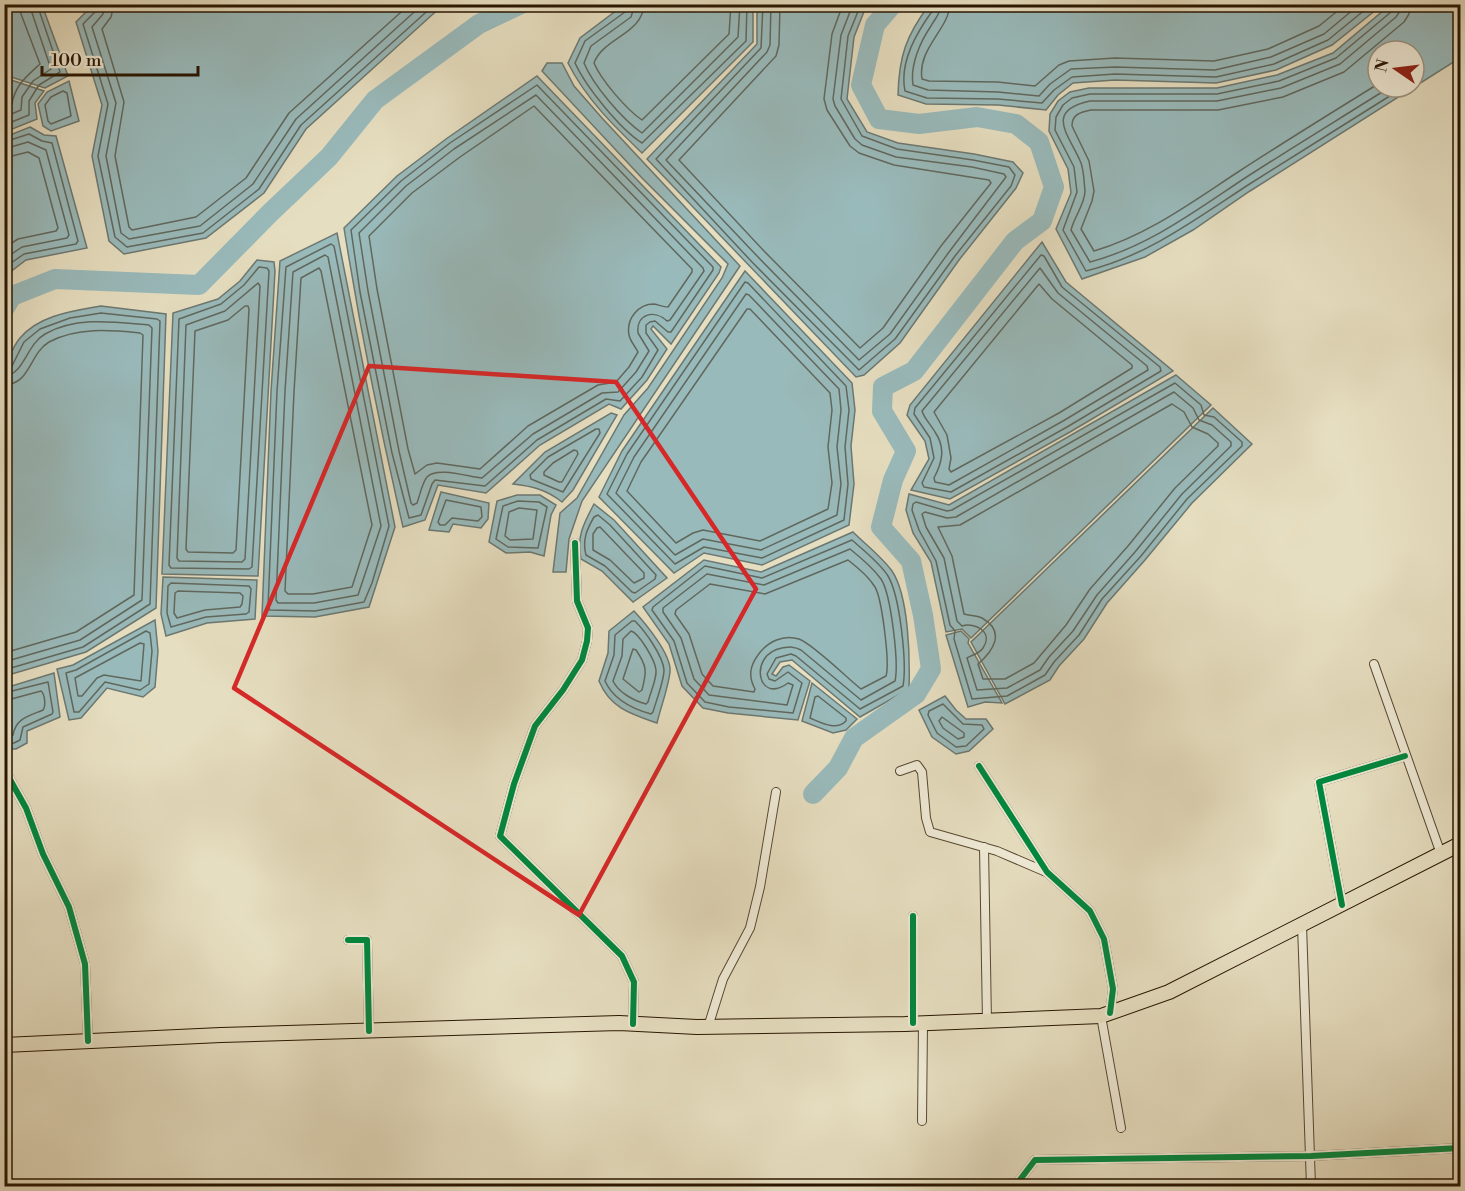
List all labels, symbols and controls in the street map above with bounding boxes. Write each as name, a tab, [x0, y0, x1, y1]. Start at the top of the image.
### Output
scale bar	[42, 39, 198, 77]
north arrow	[1366, 39, 1426, 99]
text: 100 m	[51, 49, 102, 72]
text: N	[1371, 57, 1394, 74]

